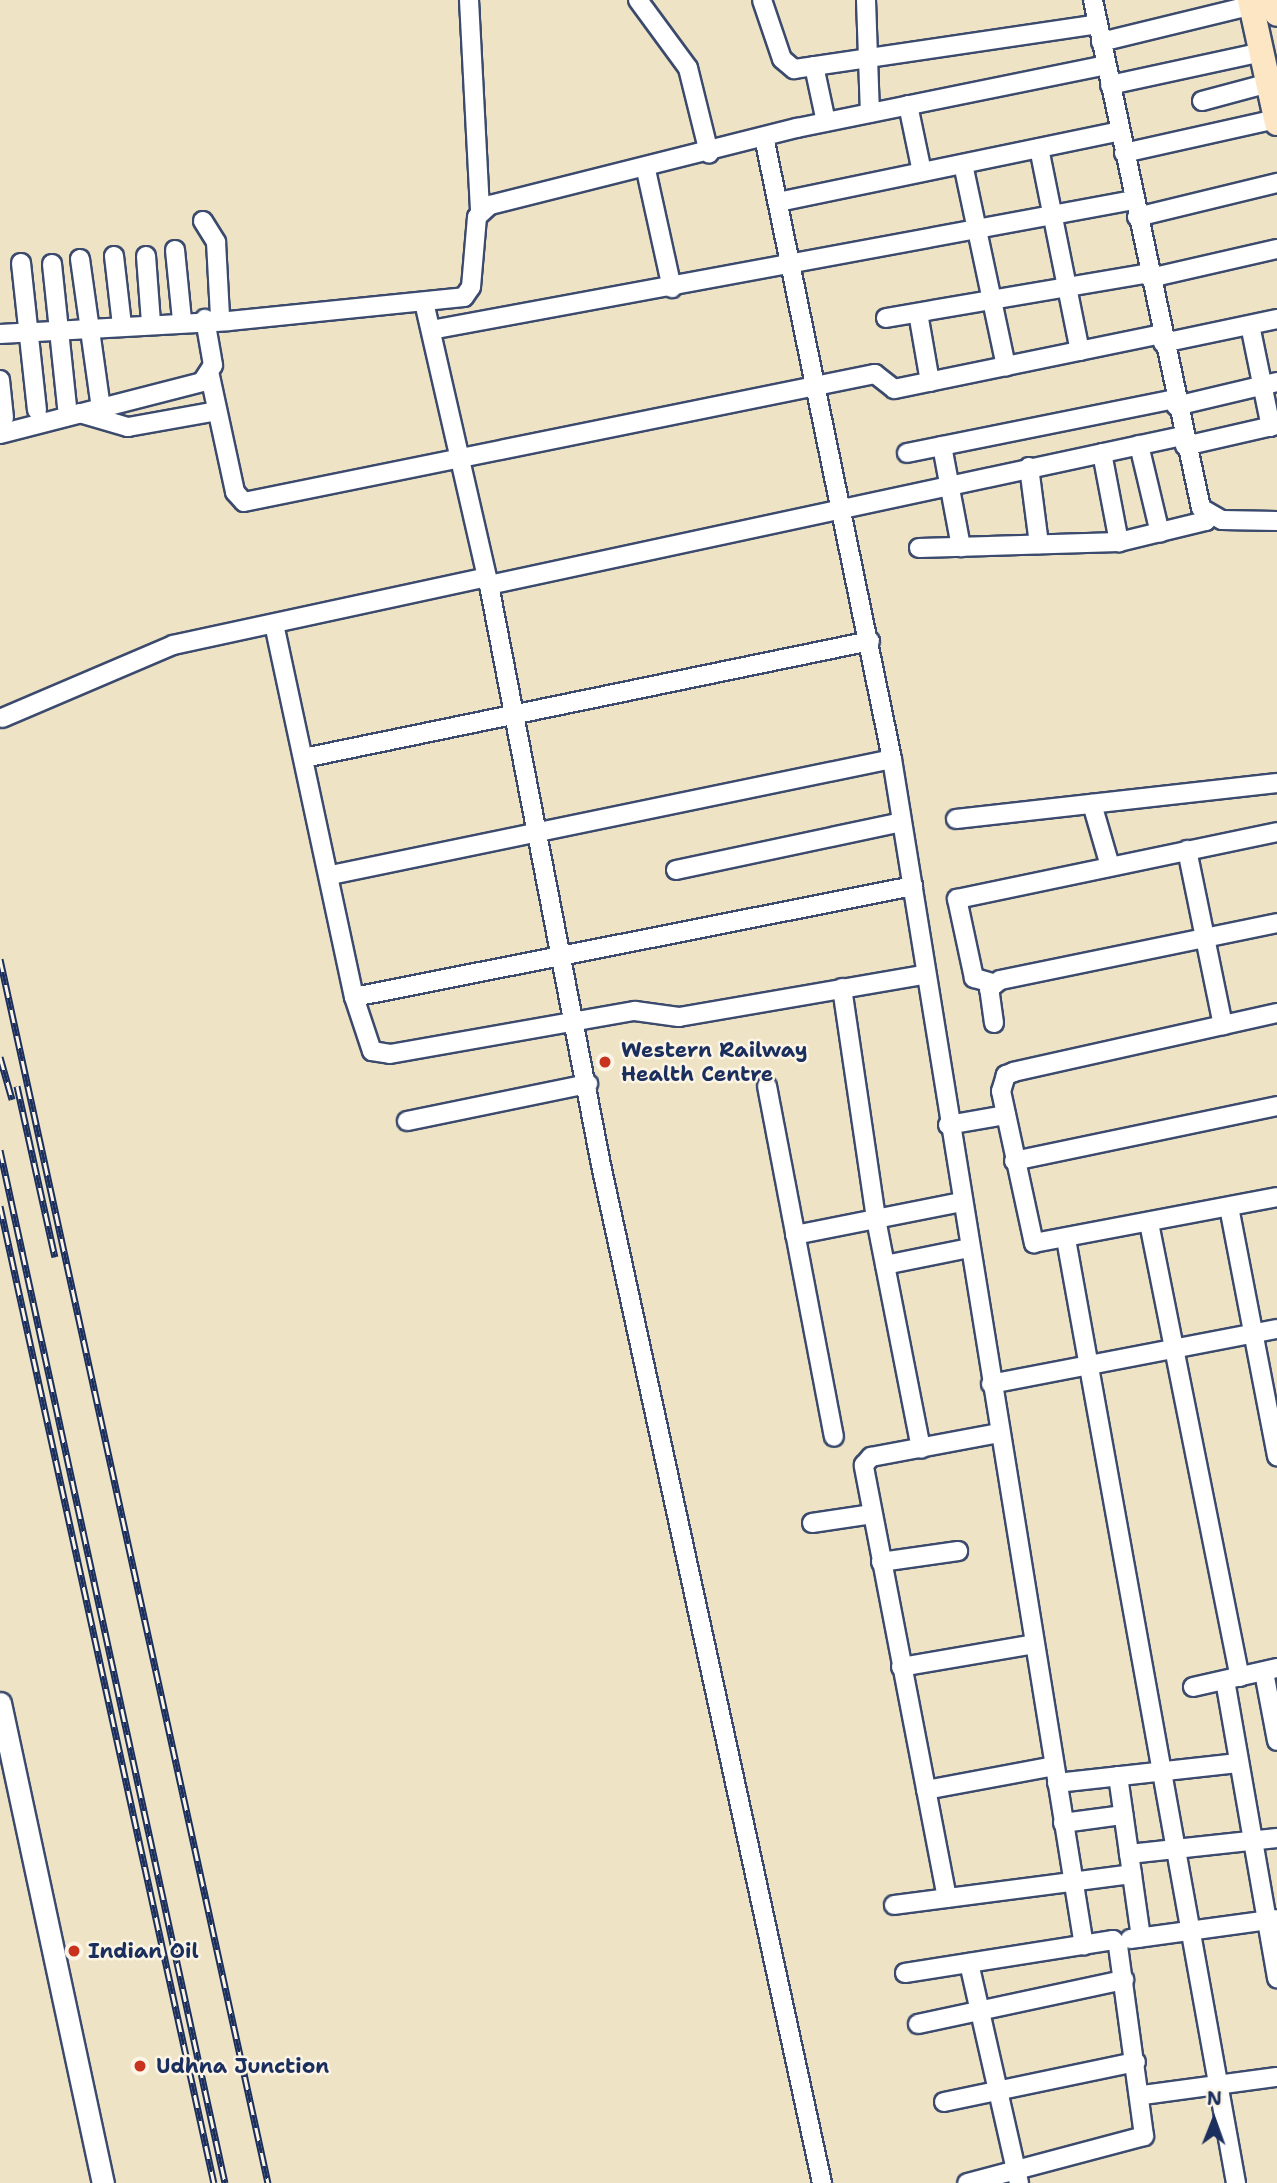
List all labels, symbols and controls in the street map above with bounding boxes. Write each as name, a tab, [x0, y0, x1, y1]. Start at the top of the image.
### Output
place label: Western Railway Health Centre	[621, 1037, 808, 1087]
marker: Western Railway Health Centre	[595, 1052, 615, 1072]
place label: Indian Oil	[88, 1938, 199, 1964]
marker: Indian Oil	[66, 1943, 82, 1959]
place label: Udhna Junction	[156, 2053, 329, 2079]
marker: Udhna Junction	[130, 2056, 150, 2076]
north arrow	[1179, 2085, 1249, 2155]
text: N	[1207, 2086, 1222, 2111]

